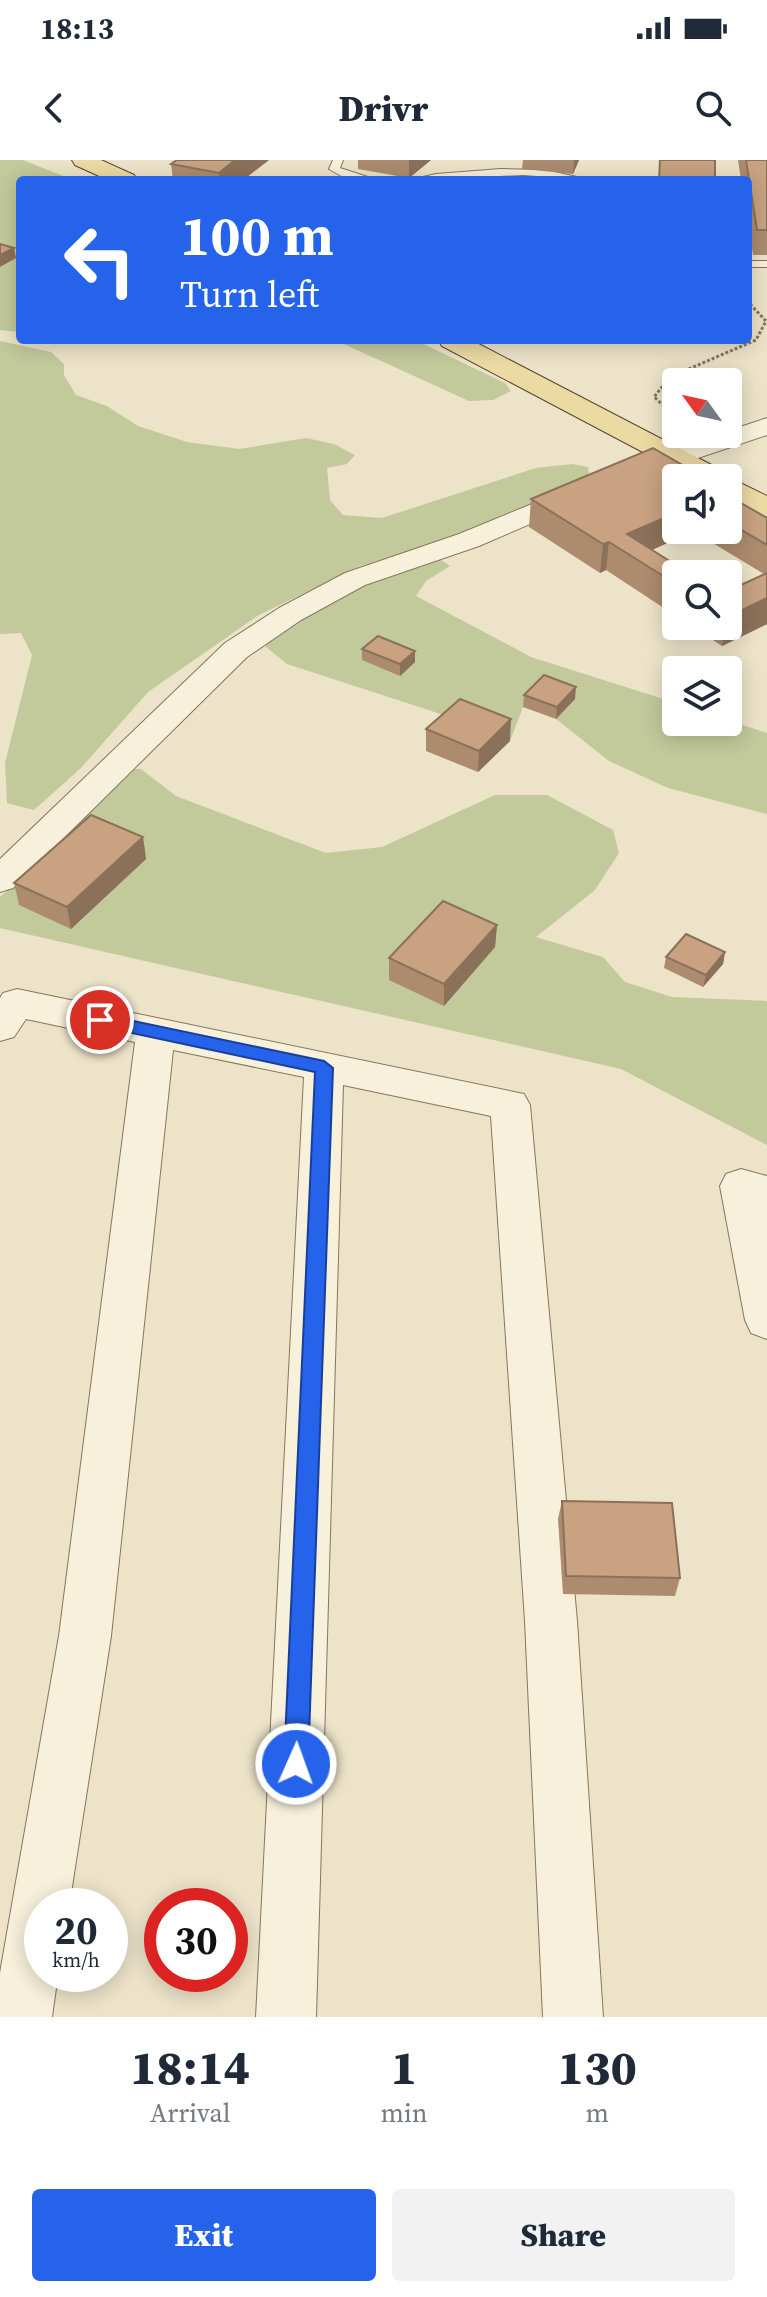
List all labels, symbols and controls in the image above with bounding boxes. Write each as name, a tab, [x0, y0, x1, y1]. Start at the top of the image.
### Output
text: 18:13	[40, 8, 114, 49]
text: Drivr	[339, 84, 428, 133]
icon: back	[32, 86, 76, 130]
icon: search	[691, 86, 735, 130]
text: 100 m	[180, 197, 334, 274]
icon: left	[48, 208, 152, 312]
text: Turn left	[180, 270, 319, 319]
north arrow	[662, 368, 742, 448]
map controls	[662, 368, 742, 736]
button: sound	[662, 464, 742, 544]
button: search	[662, 560, 742, 640]
button: layers	[662, 656, 742, 736]
pin	[66, 986, 134, 1054]
icon: arrive	[78, 998, 122, 1042]
position arrow	[254, 1722, 338, 1806]
speed limit sign: 30	[144, 1888, 248, 1992]
text: 20	[54, 1903, 98, 1957]
text: km/h	[52, 1946, 100, 1974]
text: 18:14	[130, 2034, 250, 2100]
text: 1	[391, 2034, 417, 2100]
text: 130	[558, 2034, 637, 2100]
text: Arrival	[150, 2095, 230, 2131]
text: min	[380, 2095, 427, 2131]
text: m	[585, 2095, 609, 2131]
button: Exit	[32, 2189, 376, 2281]
button: Share	[392, 2189, 735, 2281]

